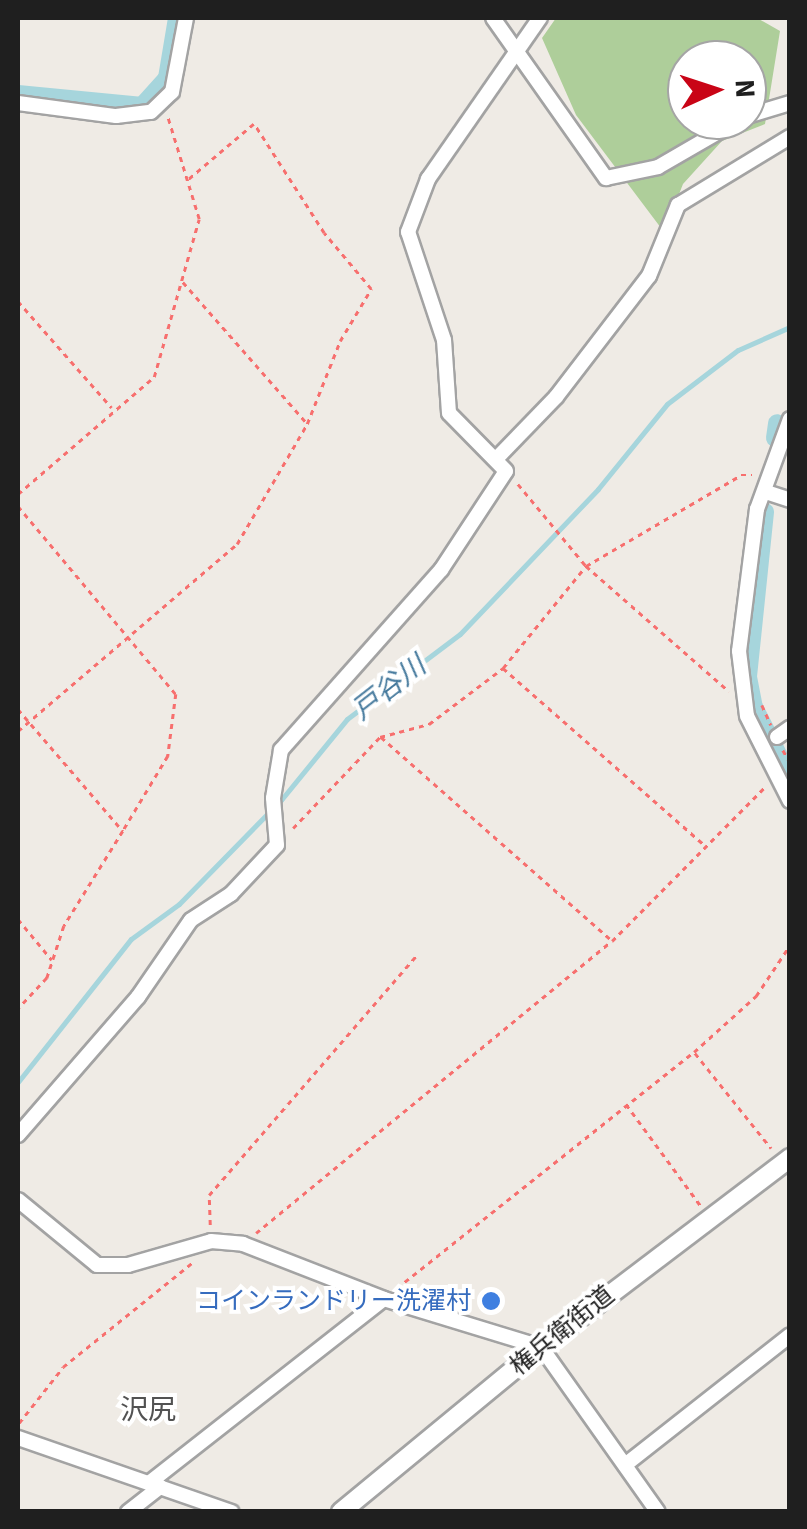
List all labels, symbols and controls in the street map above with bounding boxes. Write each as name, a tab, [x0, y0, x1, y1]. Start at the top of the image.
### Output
north arrow	[667, 40, 767, 140]
text: N	[725, 78, 765, 99]
water label: 戸谷川	[346, 649, 432, 727]
street label: 権兵衛街道	[504, 1280, 620, 1382]
place label: コインランドリー洗濯村	[196, 1286, 471, 1316]
marker: コインランドリー洗濯村	[480, 1290, 502, 1312]
district label: 沢尻	[120, 1393, 176, 1427]

